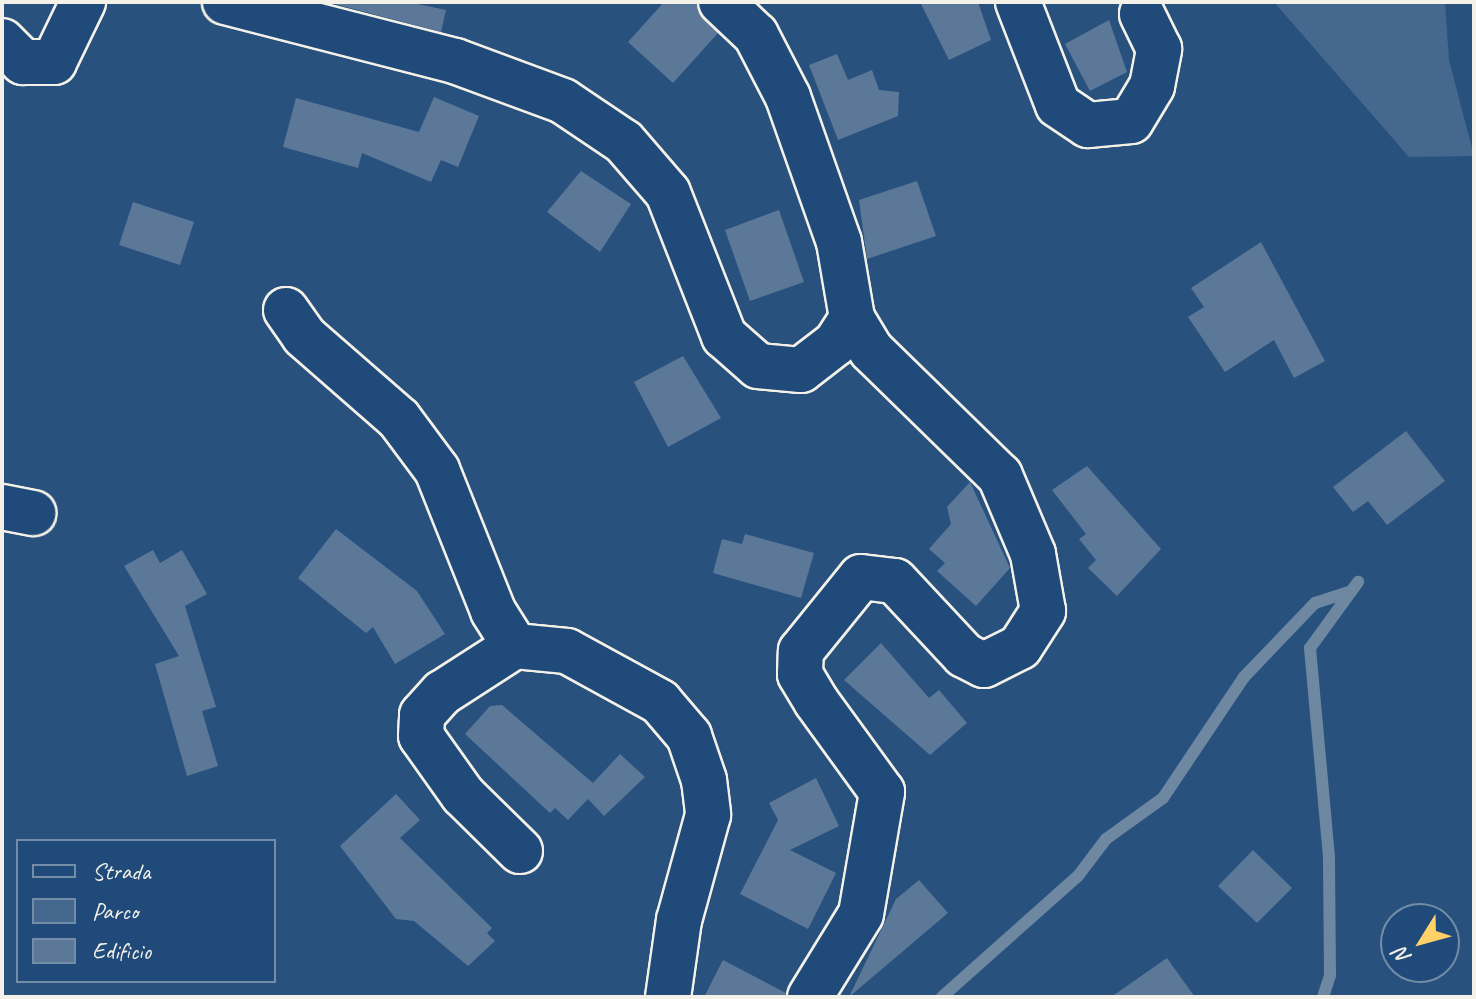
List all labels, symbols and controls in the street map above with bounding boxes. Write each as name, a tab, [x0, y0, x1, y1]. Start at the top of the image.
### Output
legend	[16, 839, 276, 983]
text: Strada	[92, 856, 150, 886]
text: Parco	[92, 896, 138, 926]
north arrow	[1380, 903, 1460, 983]
text: Edificio	[92, 936, 151, 966]
text: N	[1387, 942, 1418, 970]

